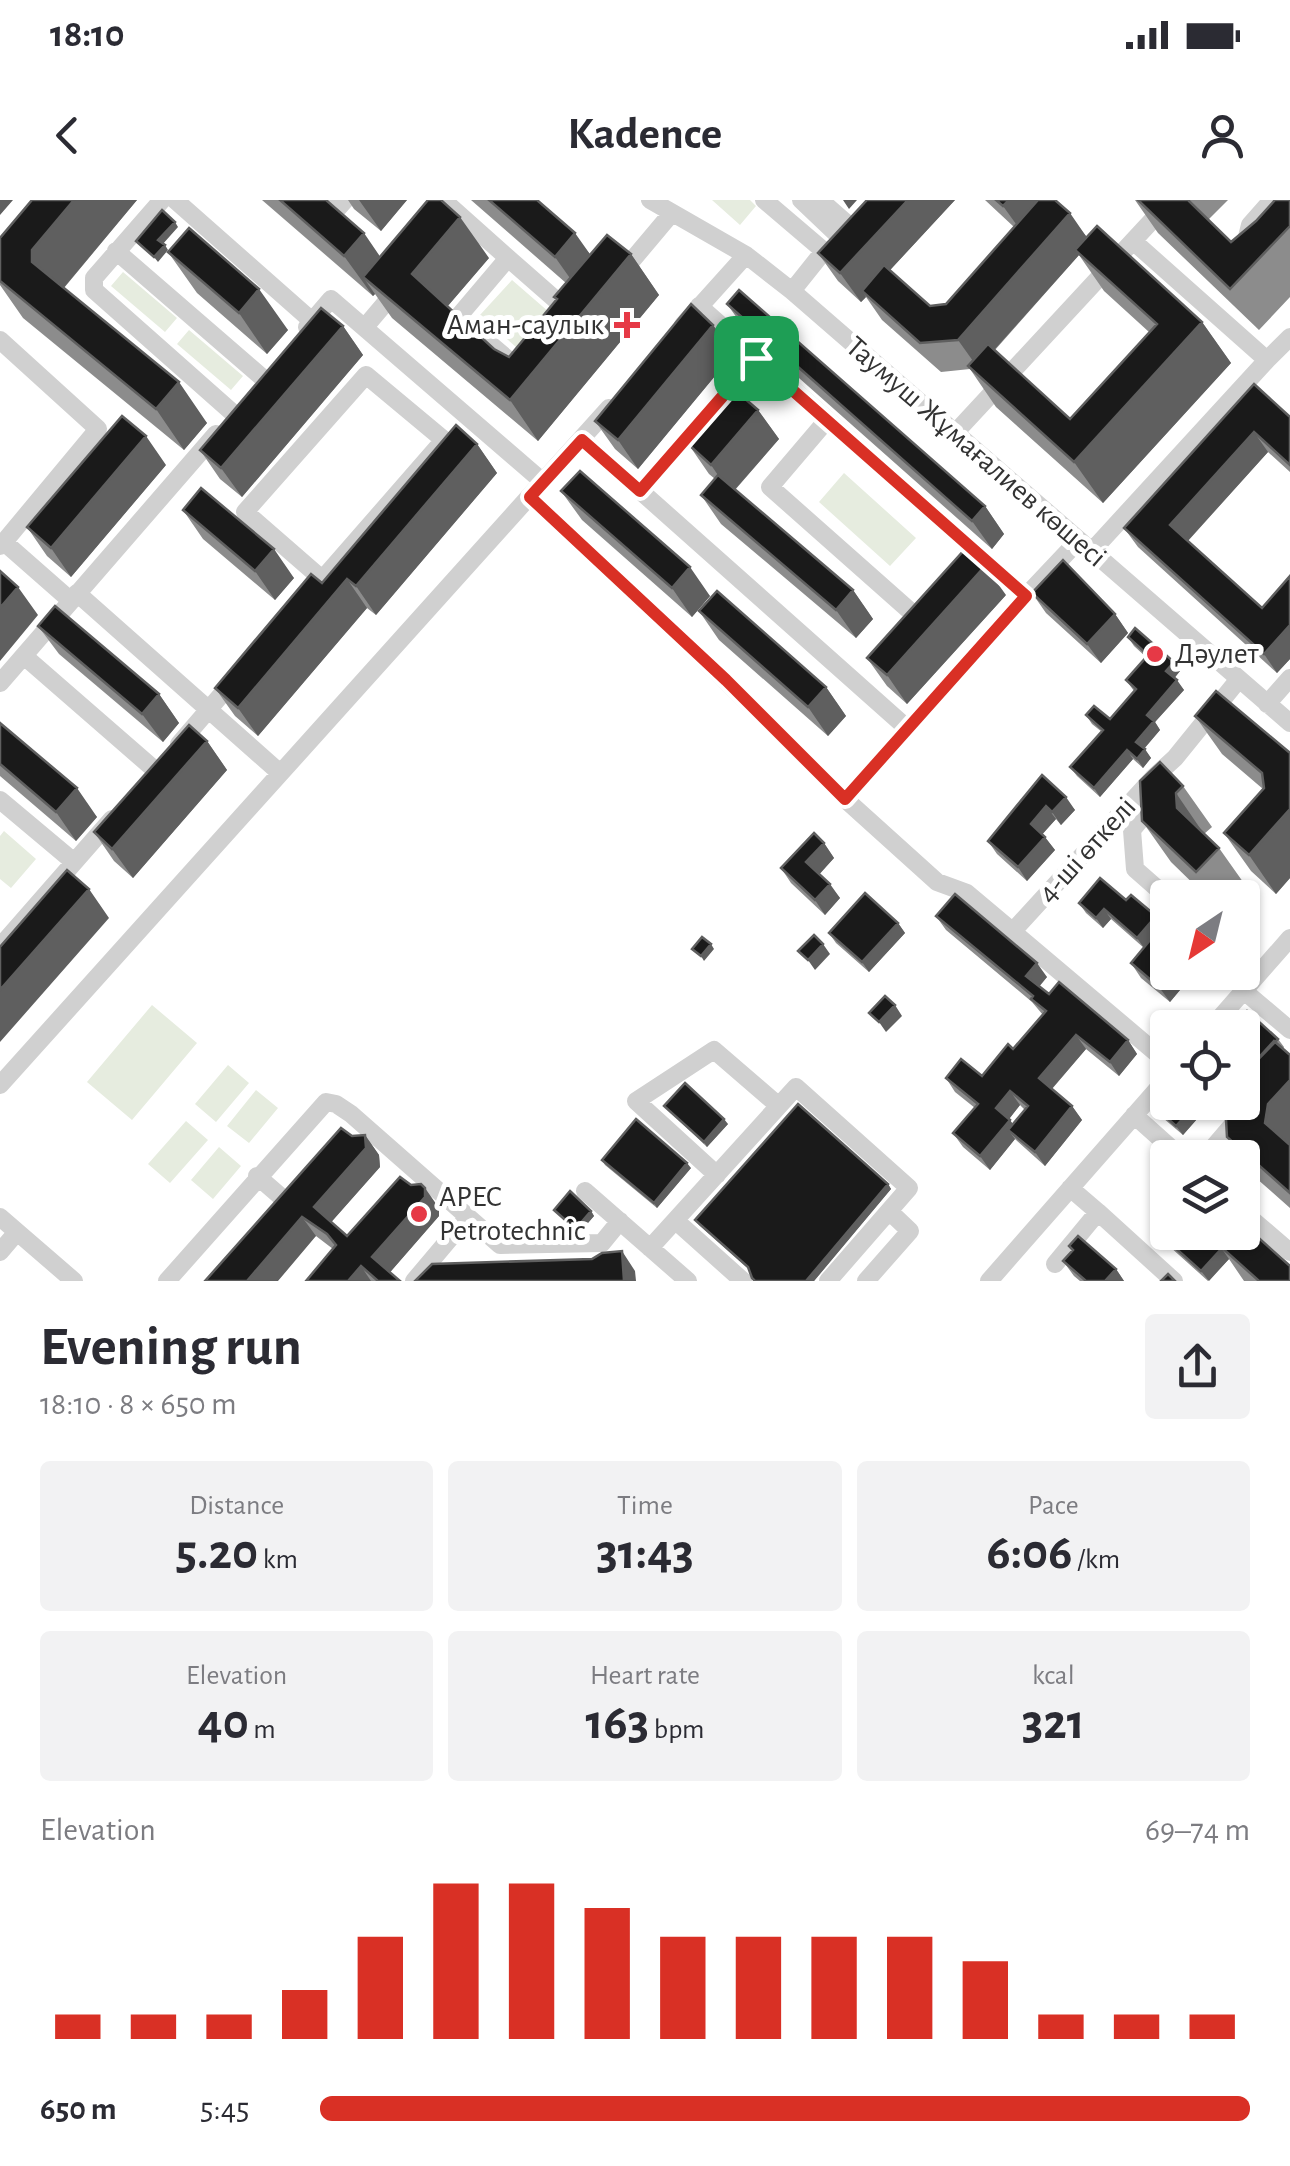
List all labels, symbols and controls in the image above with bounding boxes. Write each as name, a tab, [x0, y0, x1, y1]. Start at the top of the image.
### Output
text: 18:10	[50, 16, 125, 54]
icon: back	[40, 108, 95, 163]
icon: person	[1195, 108, 1250, 163]
text: Kadence	[568, 112, 722, 157]
place label: Аман-саулык	[447, 310, 604, 340]
marker: Аман-саулык	[614, 312, 640, 338]
pin	[714, 316, 799, 401]
icon: arrive	[729, 331, 784, 386]
street label: Таумуш Жұмағалиев көшесі	[840, 331, 1112, 573]
place label: Дәулет	[1175, 639, 1259, 669]
marker: Дәулет	[1144, 643, 1166, 665]
street label: 4-ші өткелі	[1032, 792, 1142, 908]
north arrow	[1150, 880, 1260, 990]
map controls	[1150, 880, 1260, 1250]
button: locate	[1150, 1010, 1260, 1120]
button: layers	[1150, 1140, 1260, 1250]
place label: APEC Petrotechnic	[439, 1182, 586, 1246]
marker: APEC Petrotechnic	[408, 1203, 430, 1225]
button: share	[1145, 1314, 1250, 1419]
text: Evening run	[40, 1320, 302, 1375]
text: 18:10 · 8 × 650 m	[40, 1388, 237, 1420]
text: Distance	[189, 1492, 284, 1520]
text: Time	[617, 1492, 673, 1520]
text: Pace	[1028, 1492, 1079, 1520]
text: 5.20	[175, 1528, 258, 1578]
text: 31:43	[596, 1528, 694, 1578]
text: 6:06	[987, 1528, 1072, 1578]
text: km	[258, 1546, 298, 1574]
text: /km	[1072, 1546, 1120, 1574]
text: Elevation	[186, 1662, 287, 1690]
text: Heart rate	[590, 1662, 700, 1690]
text: kcal	[1032, 1662, 1075, 1690]
text: 40	[198, 1698, 249, 1748]
text: 163	[585, 1698, 649, 1748]
text: 321	[1022, 1698, 1085, 1748]
text: m	[249, 1716, 276, 1744]
text: bpm	[649, 1716, 705, 1744]
text: Elevation	[40, 1814, 156, 1846]
text: 69–74 m	[1145, 1814, 1250, 1846]
text: 650 m	[40, 2093, 117, 2125]
text: 5:45	[200, 2093, 249, 2125]

